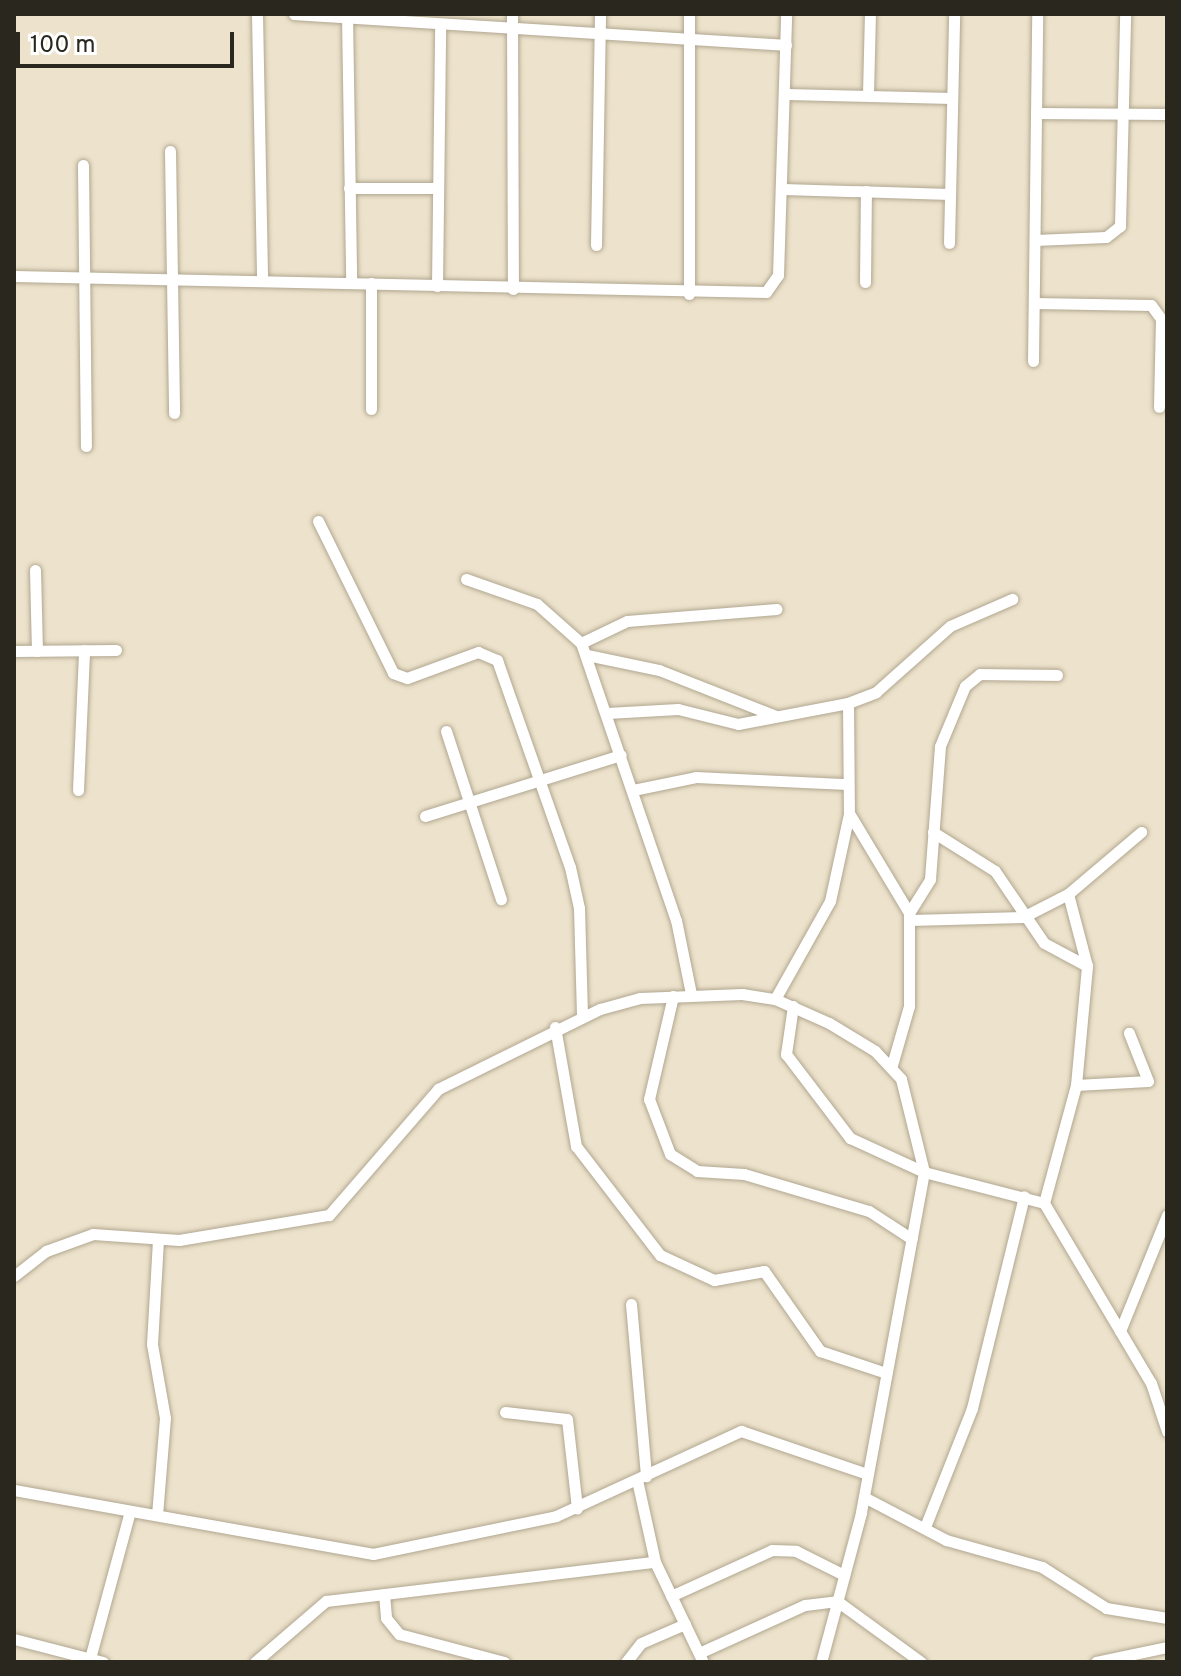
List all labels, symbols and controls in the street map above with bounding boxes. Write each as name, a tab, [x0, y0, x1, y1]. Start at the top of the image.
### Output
scale bar	[20, 16, 238, 66]
text: 100 m	[30, 31, 96, 61]

